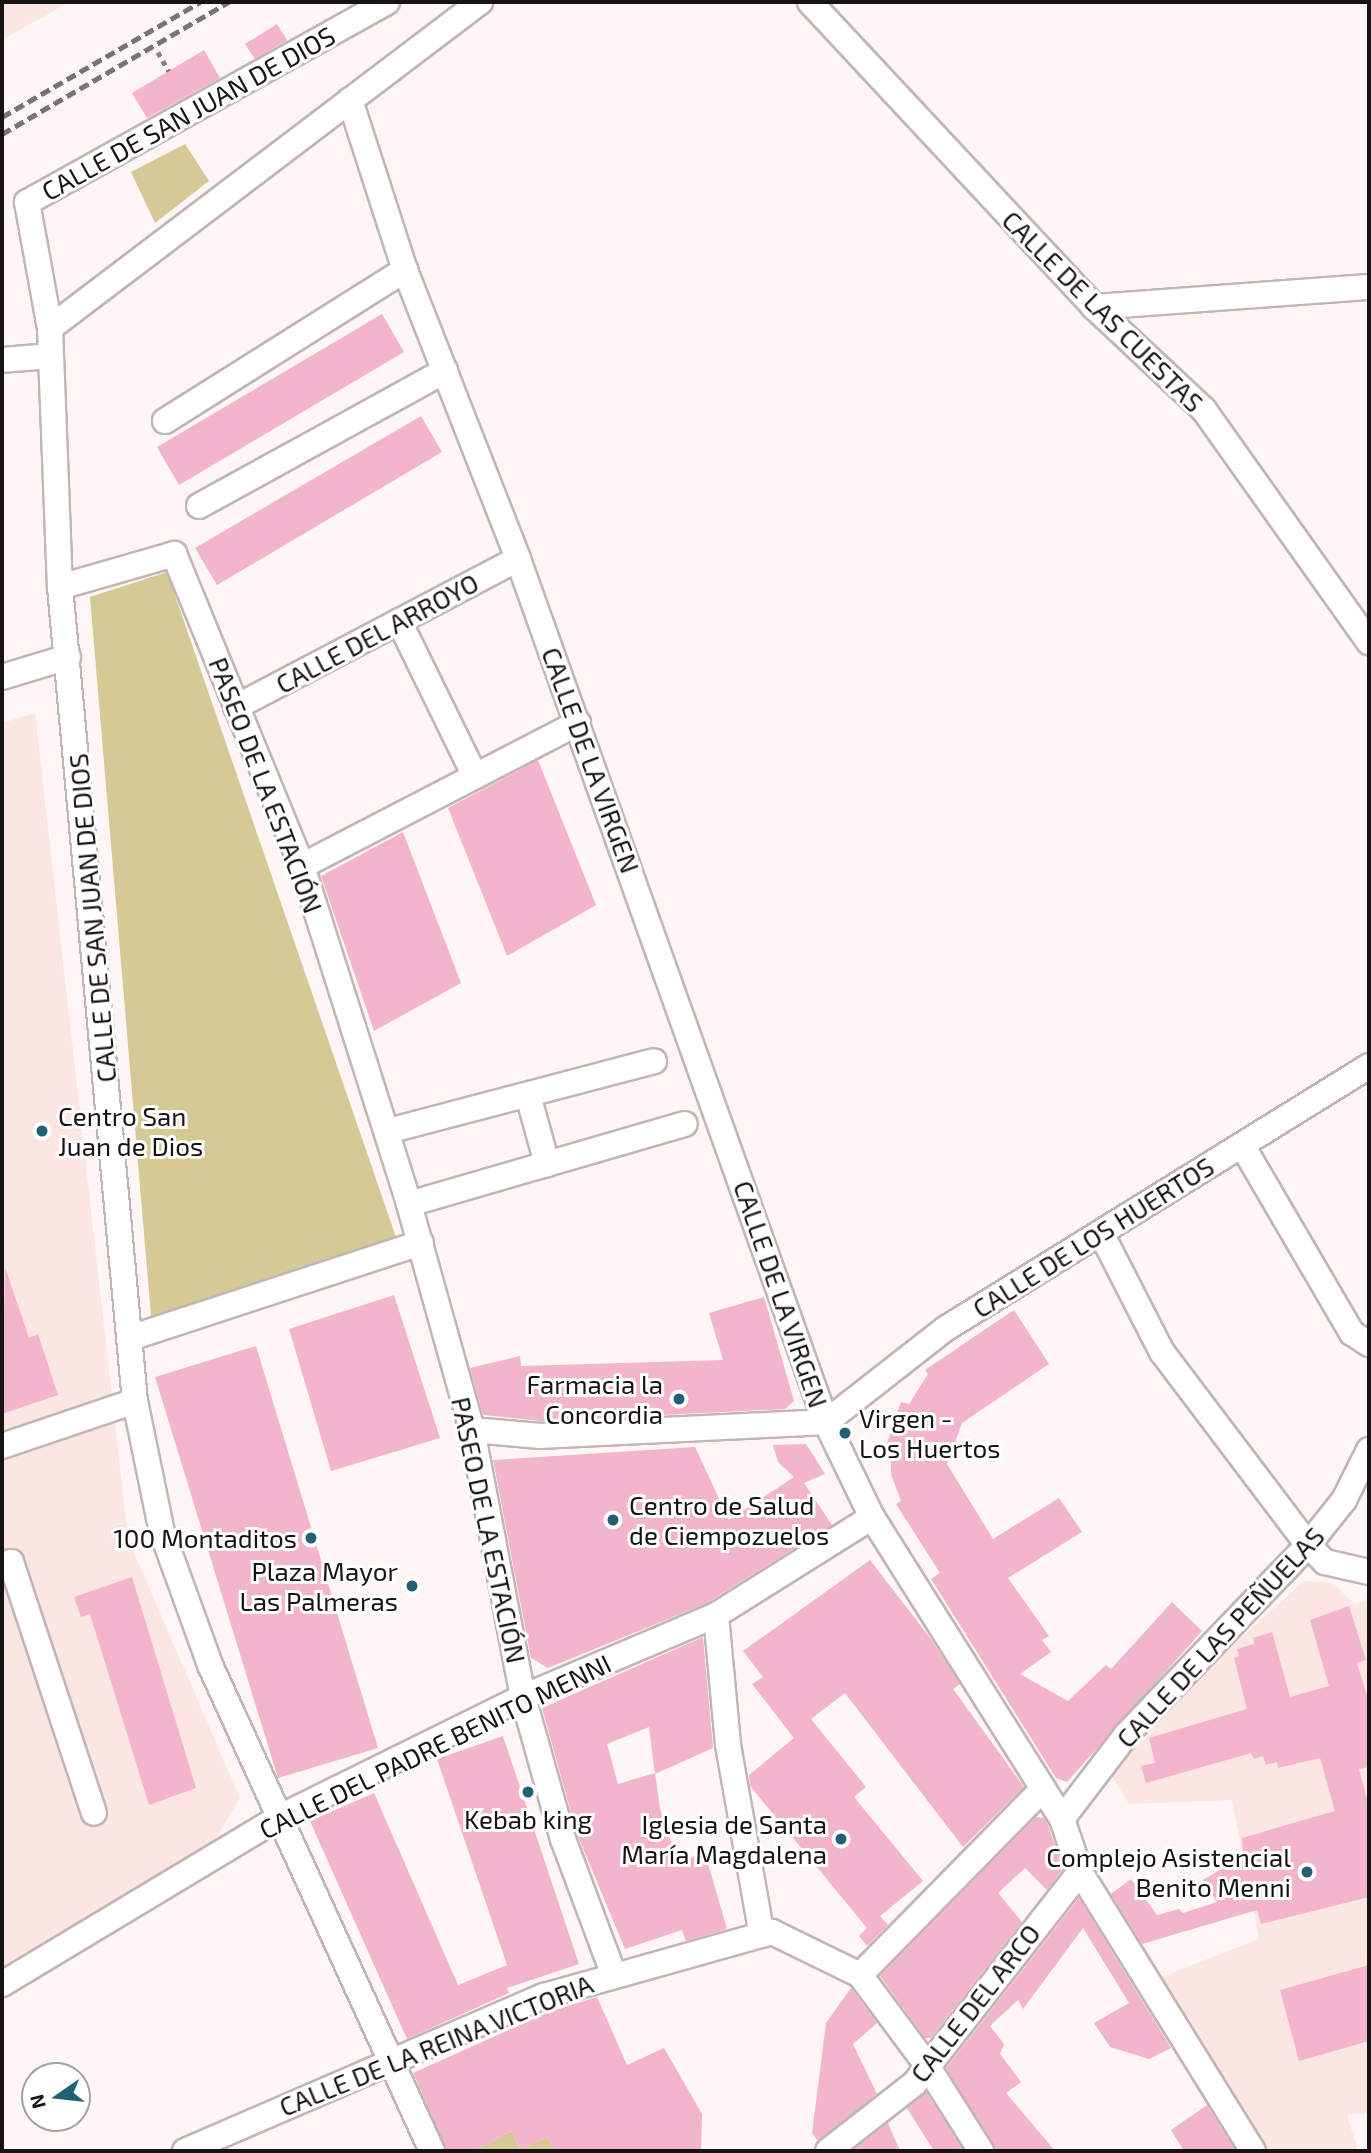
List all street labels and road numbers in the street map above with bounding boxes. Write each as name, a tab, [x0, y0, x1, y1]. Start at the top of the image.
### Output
street label: CALLE DE SAN JUAN DE DIOS	[36, 19, 340, 207]
street label: CALLE DE LAS CUESTAS	[996, 204, 1210, 418]
street label: CALLE DEL ARROYO	[270, 566, 484, 700]
street label: CALLE DE LA VIRGEN	[535, 642, 647, 878]
street label: PASEO DE LA ESTACIÓN	[203, 653, 329, 917]
street label: CALLE DE SAN JUAN DE DIOS	[62, 752, 122, 1084]
street label: CALLE DE LOS HUERTOS	[967, 1150, 1219, 1324]
street label: CALLE DE LA VIRGEN	[727, 1176, 835, 1412]
street label: PASEO DE LA ESTACIÓN	[445, 1394, 533, 1666]
street label: CALLE DE LAS PEÑUELAS	[1110, 1520, 1330, 1754]
street label: CALLE DEL PADRE BENITO MENNI	[254, 1647, 616, 1845]
street label: CALLE DEL ARCO	[903, 1917, 1047, 2089]
street label: CALLE DE LA REINA VICTORIA	[274, 1967, 598, 2123]

